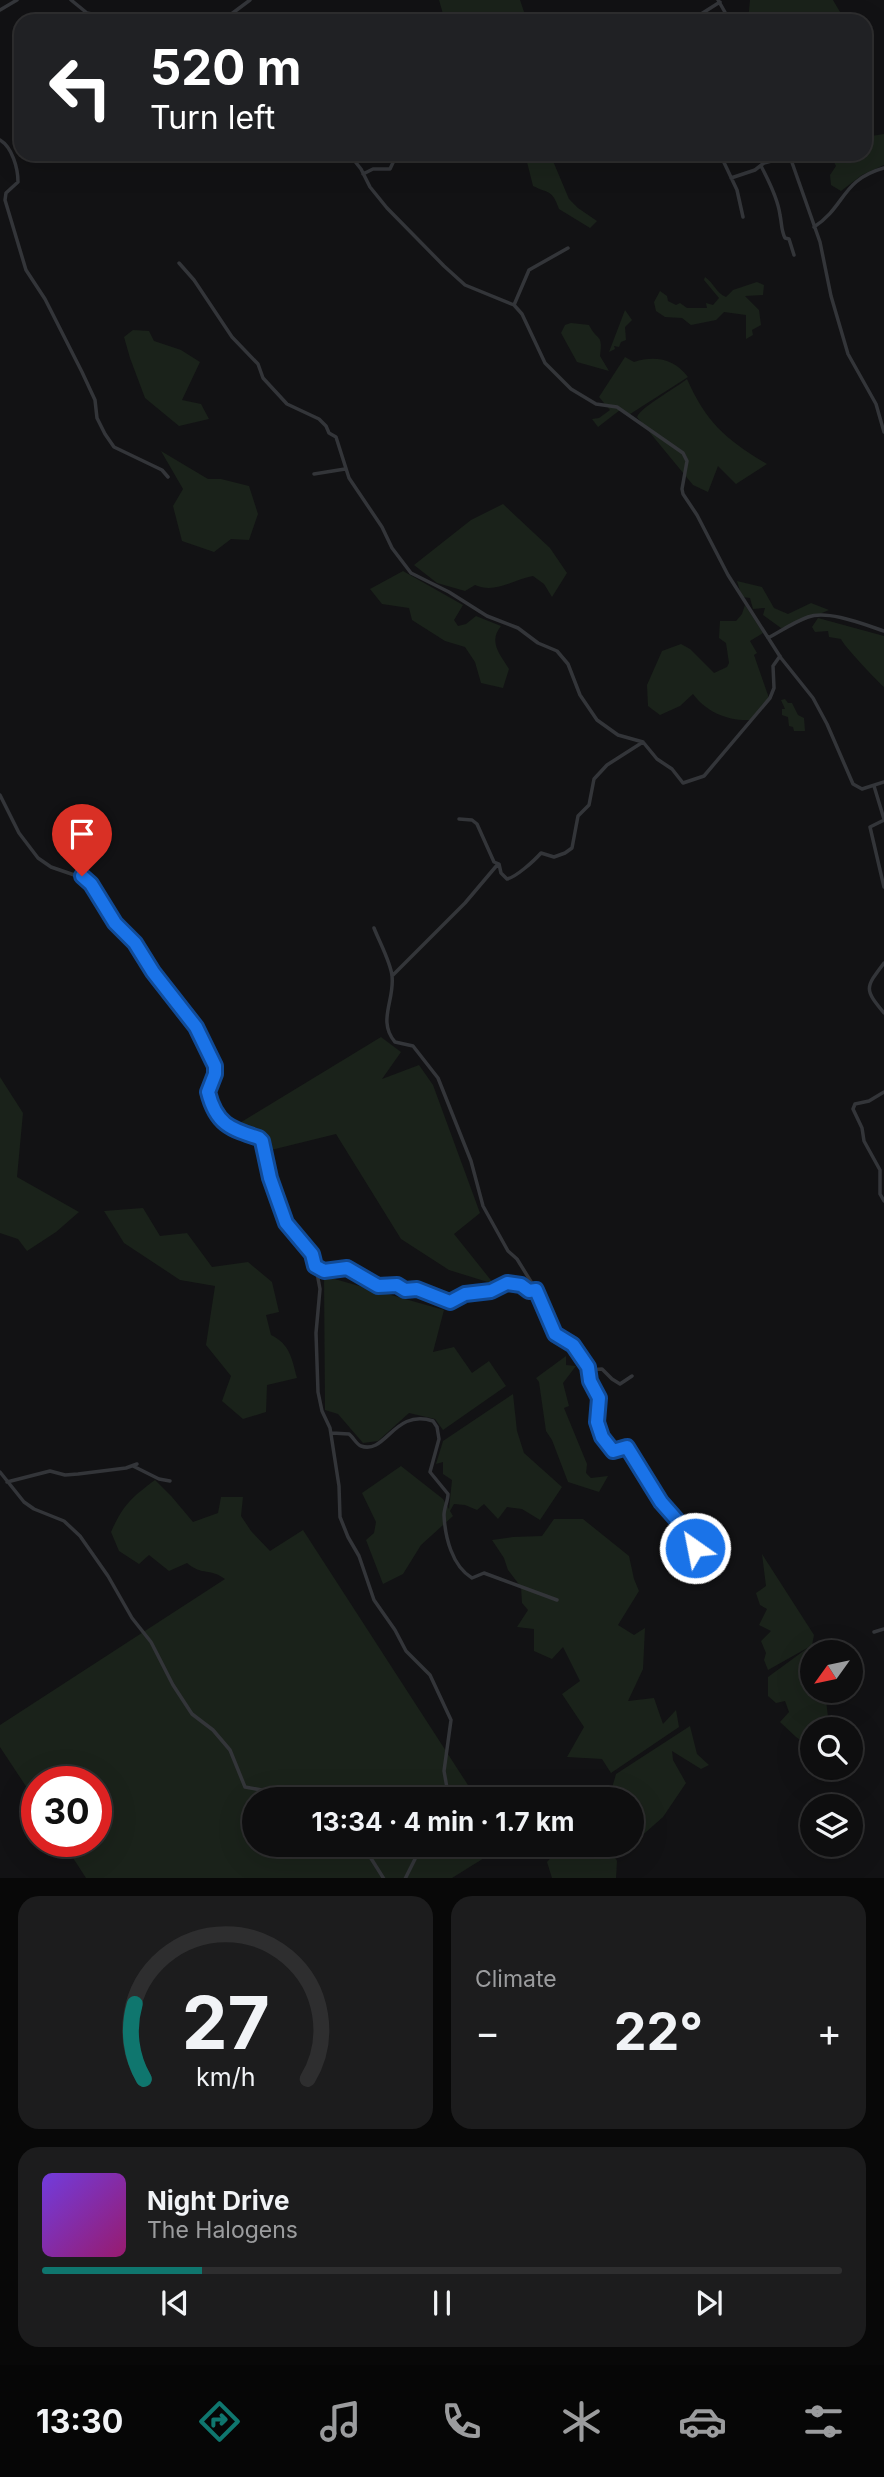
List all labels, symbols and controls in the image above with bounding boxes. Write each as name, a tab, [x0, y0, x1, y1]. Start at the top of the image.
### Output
text: 520 m	[150, 38, 302, 97]
icon: left	[35, 42, 126, 133]
text: Turn left	[150, 98, 275, 137]
pin	[52, 804, 112, 876]
icon: arrive	[63, 815, 101, 853]
position arrow	[658, 1511, 732, 1585]
north arrow	[800, 1640, 863, 1703]
map controls	[800, 1640, 863, 1857]
button: search	[800, 1717, 863, 1780]
speed limit sign: 30	[21, 1766, 112, 1857]
button: layers	[800, 1794, 863, 1857]
text: 13:34 · 4 min · 1.7 km	[311, 1806, 575, 1837]
text: Climate	[475, 1965, 557, 1993]
text: 27	[181, 1978, 270, 2067]
text: 22°	[614, 2000, 703, 2063]
text: −	[475, 2009, 500, 2055]
text: +	[817, 2009, 842, 2055]
text: km/h	[196, 2061, 255, 2091]
text: Night Drive	[147, 2185, 289, 2216]
text: The Halogens	[147, 2216, 298, 2244]
icon: previous	[156, 2284, 194, 2322]
icon: pause	[423, 2284, 461, 2322]
icon: next	[690, 2284, 728, 2322]
icon: directions	[195, 2397, 244, 2446]
icon: music	[316, 2397, 365, 2446]
icon: phone	[437, 2397, 486, 2446]
icon: climate	[557, 2397, 606, 2446]
icon: car	[678, 2397, 727, 2446]
icon: filters	[799, 2397, 848, 2446]
text: 13:30	[36, 2402, 123, 2441]

